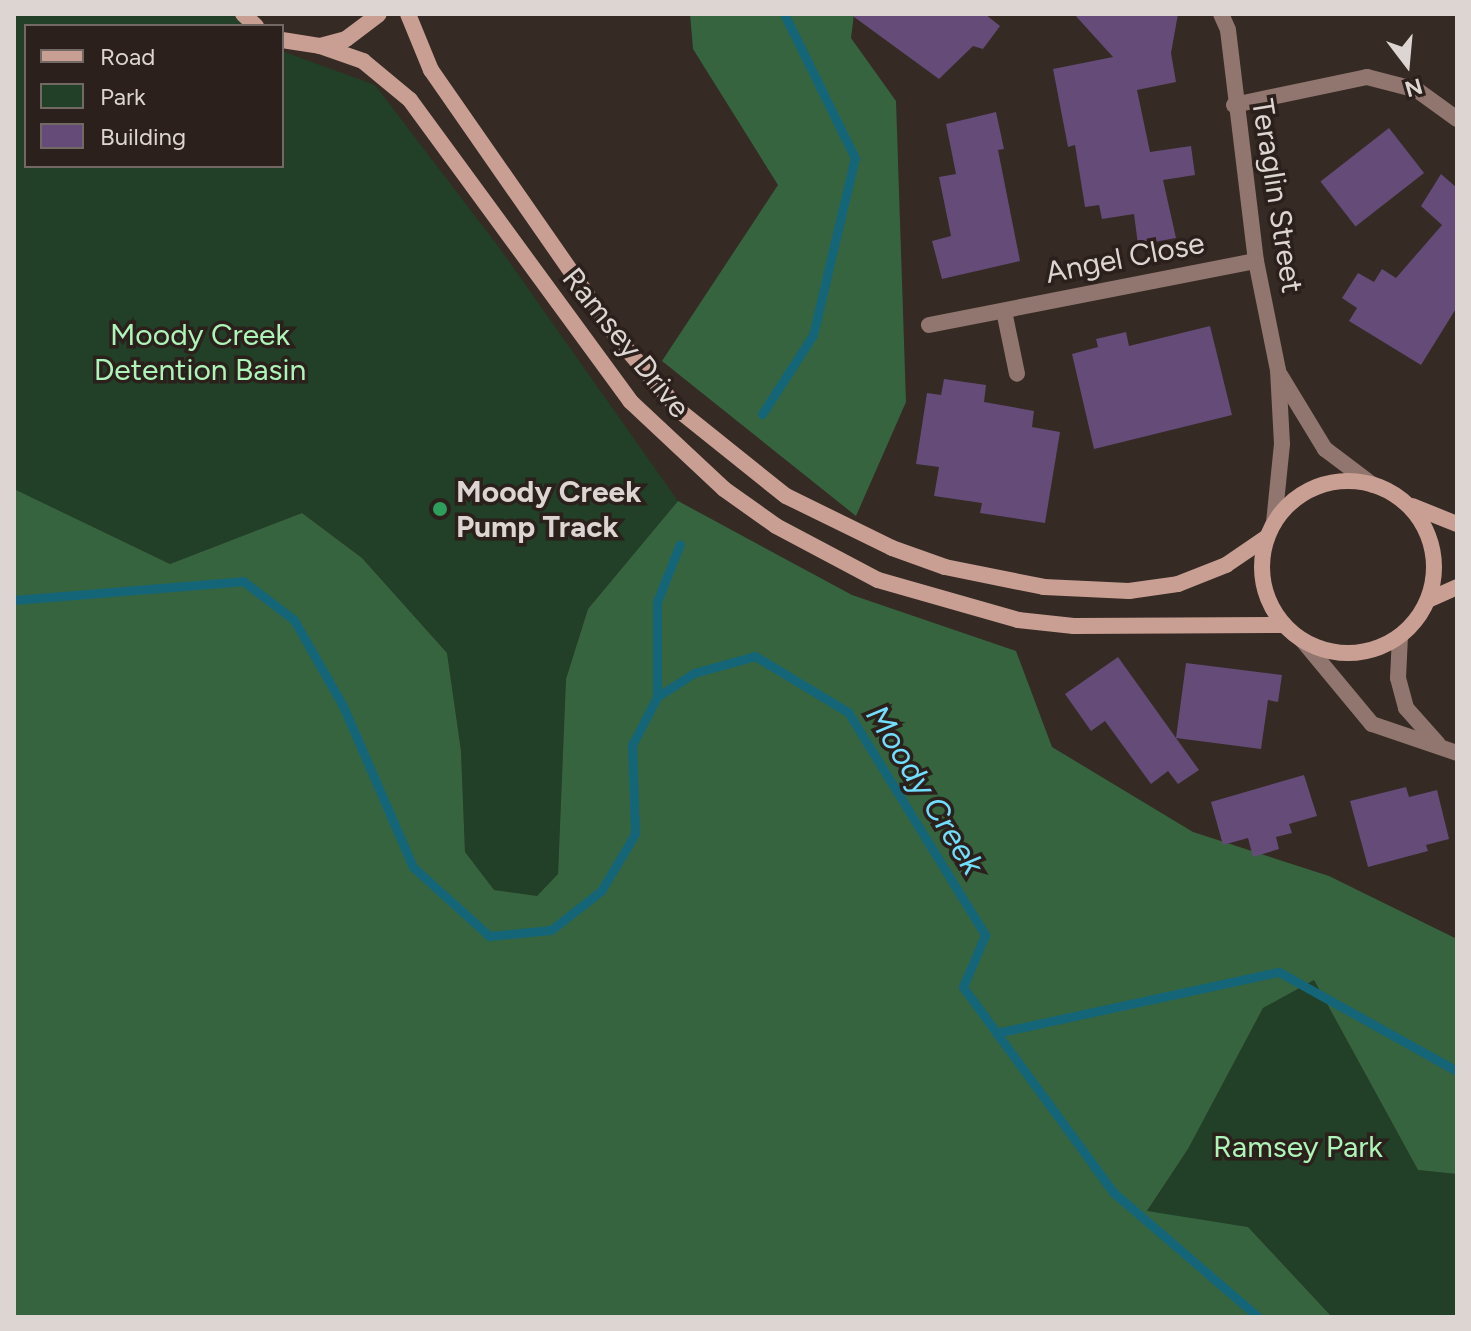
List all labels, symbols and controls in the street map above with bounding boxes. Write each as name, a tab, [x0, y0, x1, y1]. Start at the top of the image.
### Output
legend	[24, 24, 284, 168]
north arrow	[1367, 24, 1447, 104]
text: Road	[100, 42, 155, 71]
text: N	[1402, 72, 1426, 103]
text: Park	[100, 82, 146, 111]
street label: Teraglin Street	[1244, 96, 1310, 296]
text: Building	[100, 122, 186, 151]
street label: Angel Close	[1043, 225, 1207, 291]
street label: Ramsey Drive	[555, 261, 697, 425]
park label: Moody Creek Detention Basin	[94, 317, 306, 388]
place label: Moody Creek Pump Track	[456, 474, 641, 544]
marker: Moody Creek Pump Track	[431, 500, 449, 518]
water label: Moody Creek	[858, 698, 992, 882]
park label: Ramsey Park	[1213, 1129, 1383, 1165]

